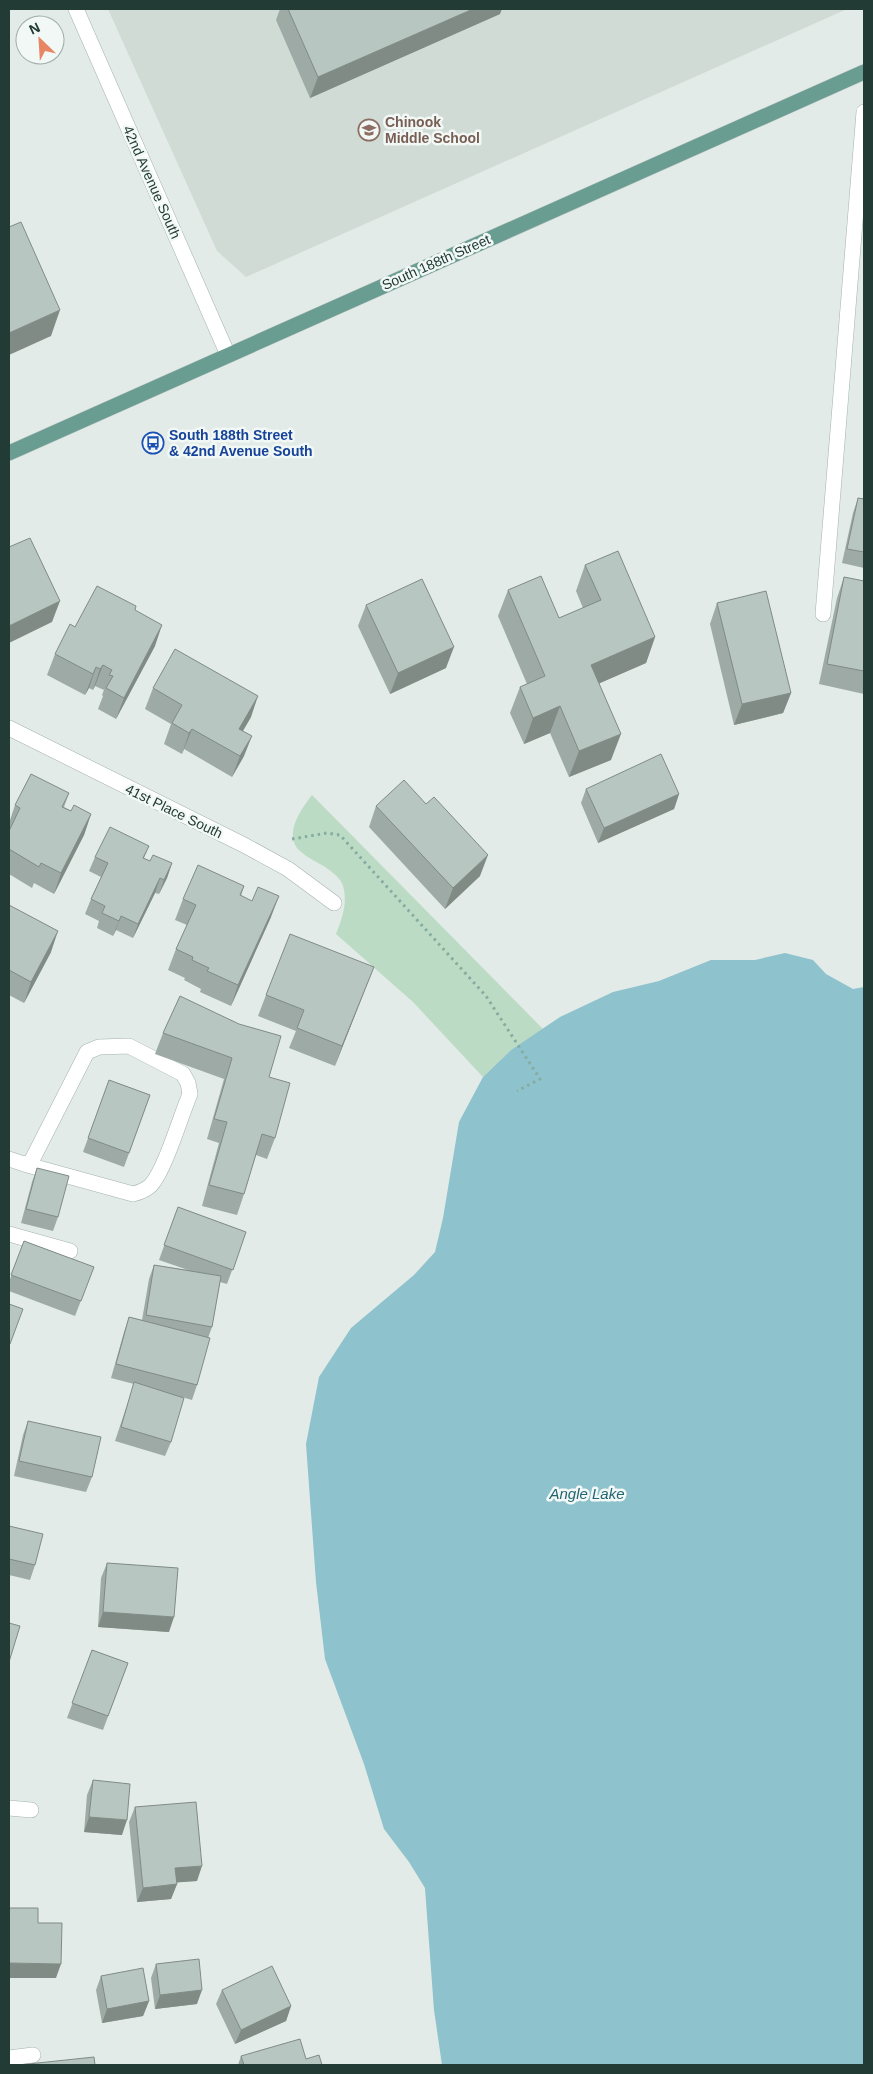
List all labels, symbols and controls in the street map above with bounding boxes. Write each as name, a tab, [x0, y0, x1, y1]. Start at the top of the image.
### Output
north arrow	[15, 15, 65, 65]
text: N	[27, 19, 42, 38]
place label: Chinook Middle School	[385, 114, 480, 146]
school or university icon: Chinook Middle School	[357, 118, 381, 142]
street label: 42nd Avenue South	[120, 123, 184, 241]
street label: South 188th Street	[379, 231, 493, 293]
place label: South 188th Street & 42nd Avenue South	[169, 427, 313, 459]
bus stop icon: South 188th Street & 42nd Avenue South	[141, 431, 165, 455]
street label: 41st Place South	[123, 781, 225, 841]
water label: Angle Lake	[548, 1485, 625, 1502]

